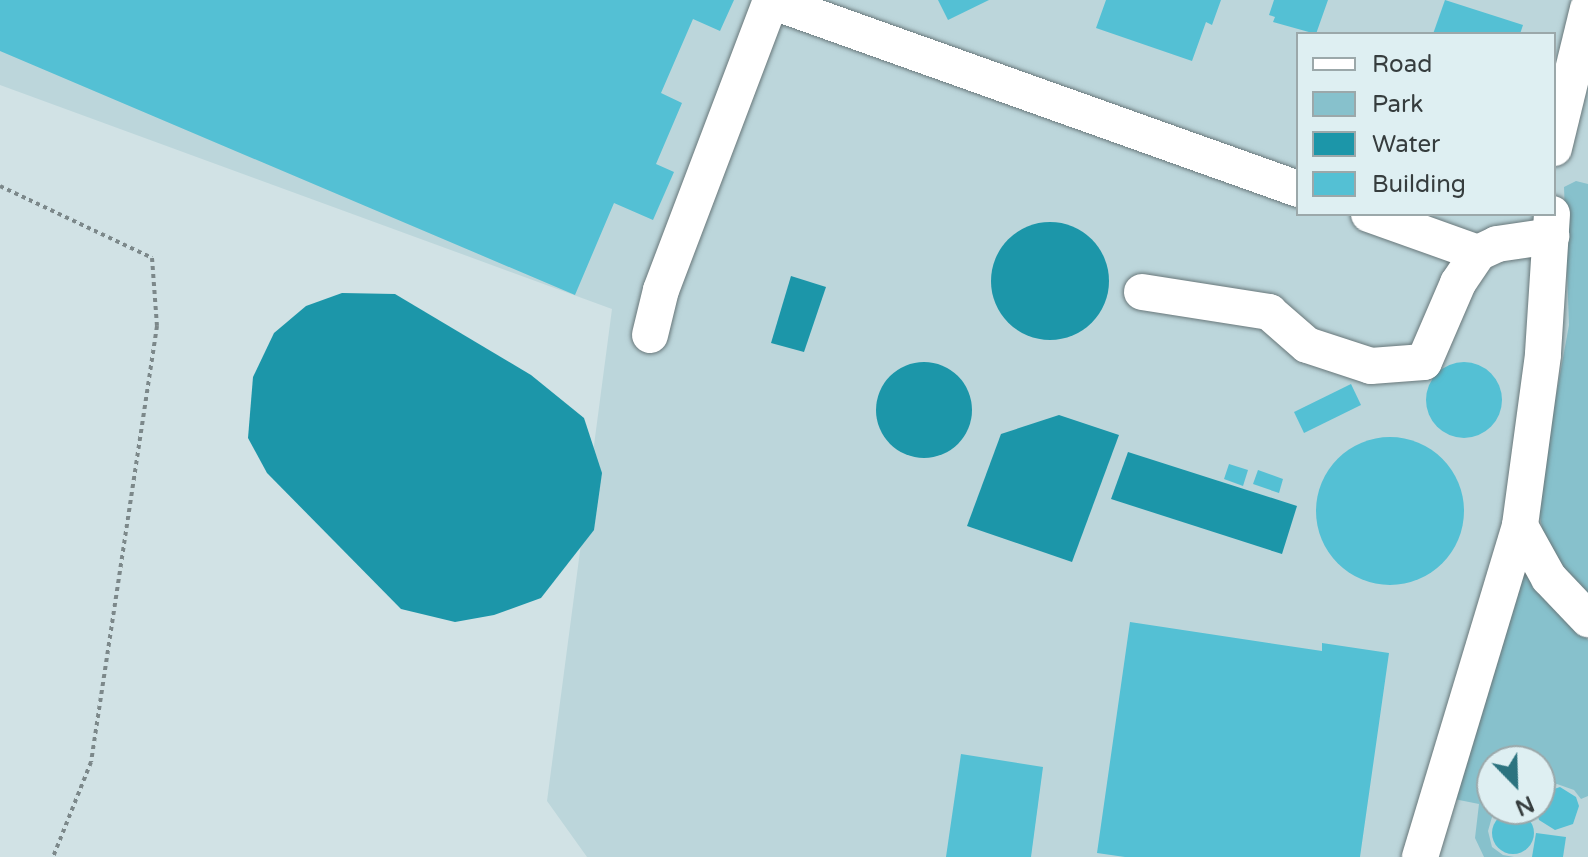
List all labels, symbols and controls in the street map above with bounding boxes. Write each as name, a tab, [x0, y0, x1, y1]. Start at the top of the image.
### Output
legend	[1296, 32, 1556, 216]
text: Road	[1372, 50, 1432, 79]
text: Park	[1372, 90, 1423, 119]
text: Water	[1372, 130, 1440, 159]
text: Building	[1372, 170, 1466, 199]
north arrow	[1476, 745, 1556, 825]
text: N	[1511, 790, 1538, 821]

